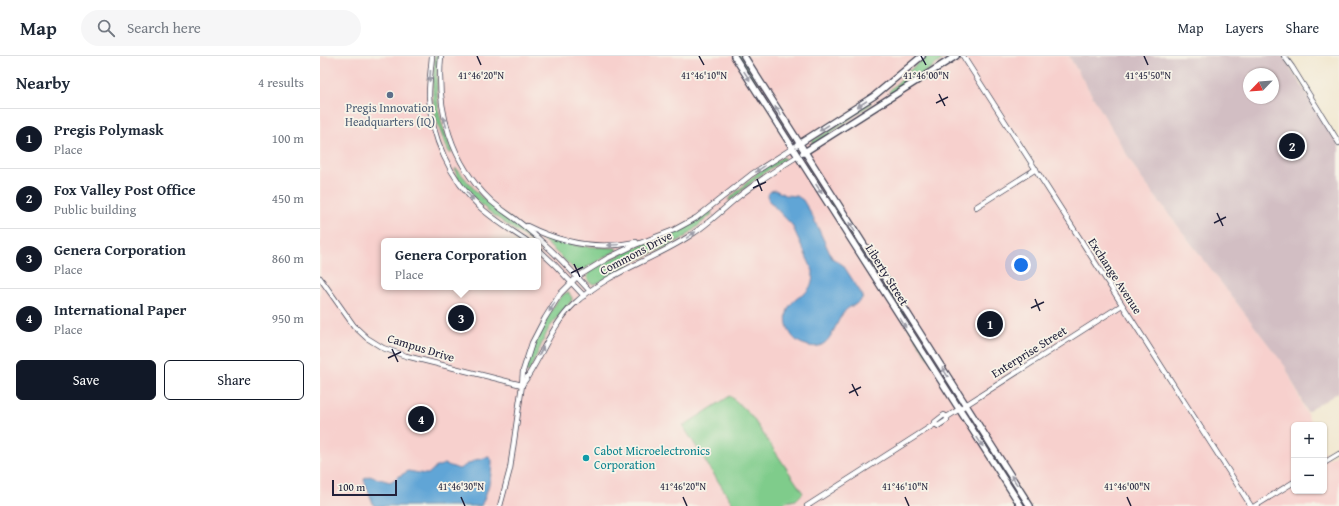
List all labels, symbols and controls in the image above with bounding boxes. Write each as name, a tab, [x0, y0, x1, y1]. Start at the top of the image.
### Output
search box	[81, 10, 361, 46]
text: Map	[20, 14, 57, 42]
icon: search	[95, 17, 117, 39]
text: Search here	[127, 17, 201, 38]
text: Map	[1178, 18, 1204, 38]
text: Layers	[1226, 18, 1264, 38]
text: Share	[1286, 18, 1319, 38]
text: 41°46'20"N	[458, 68, 504, 83]
text: 41°46'10"N	[681, 68, 727, 83]
text: 41°46'00"N	[903, 68, 949, 83]
text: 41°45'50"N	[1125, 68, 1171, 83]
north arrow	[1243, 68, 1279, 104]
text: Nearby	[16, 70, 70, 95]
one-way arrow	[427, 70, 433, 82]
one-way arrow	[743, 71, 751, 81]
text: 4 results	[258, 73, 304, 92]
marker: Pregis Innovation Headquarters (IQ)	[385, 90, 395, 100]
place label: Pregis Innovation Headquarters (IQ)	[345, 99, 435, 130]
one-way arrow	[856, 100, 868, 107]
one-way arrow	[775, 105, 782, 117]
one-way arrow	[442, 116, 448, 128]
text: Pregis Polymask	[54, 119, 164, 140]
one-way arrow	[819, 124, 830, 131]
text: 1	[26, 129, 32, 148]
text: 100 m	[272, 129, 304, 148]
pin: 2	[1279, 131, 1305, 161]
text: Place	[54, 140, 83, 159]
one-way arrow	[755, 165, 765, 173]
text: Fox Valley Post Office	[54, 179, 196, 200]
one-way arrow	[815, 184, 823, 194]
text: 2	[26, 189, 32, 208]
text: 450 m	[272, 189, 304, 208]
one-way arrow	[465, 192, 474, 201]
text: Public building	[54, 200, 136, 219]
one-way arrow	[849, 221, 856, 233]
street label: Commons Drive	[597, 226, 675, 279]
one-way arrow	[685, 231, 696, 239]
street label: Exchange Avenue	[1084, 234, 1147, 317]
popup	[381, 238, 541, 290]
text: Genera Corporation	[54, 239, 186, 260]
street label: Liberty Street	[862, 241, 913, 309]
one-way arrow	[606, 242, 619, 248]
text: Genera Corporation	[395, 244, 527, 265]
text: 3	[26, 249, 32, 268]
text: 860 m	[272, 249, 304, 268]
your location	[1011, 255, 1031, 275]
text: Place	[54, 260, 83, 279]
text: Place	[395, 265, 424, 284]
text: International Paper	[54, 299, 186, 320]
one-way arrow	[548, 301, 555, 313]
pin: 3	[448, 303, 474, 333]
text: 4	[26, 309, 32, 328]
text: 950 m	[272, 309, 304, 328]
pin: 1	[977, 309, 1003, 339]
one-way arrow	[900, 317, 907, 329]
text: Place	[54, 320, 83, 339]
street label: Enterprise Street	[988, 321, 1070, 382]
street label: Campus Drive	[386, 329, 457, 366]
one-way arrow	[538, 346, 544, 357]
button: Save	[16, 360, 156, 400]
button: Share	[164, 360, 304, 400]
one-way arrow	[941, 367, 949, 377]
pin: 4	[408, 404, 434, 434]
map controls	[1291, 422, 1327, 494]
button: +	[1291, 422, 1327, 458]
one-way arrow	[976, 437, 984, 447]
place label: Cabot Microelectronics Corporation	[594, 442, 710, 473]
marker: Cabot Microelectronics Corporation	[581, 453, 591, 463]
button: −	[1291, 458, 1327, 494]
one-way arrow	[1010, 475, 1018, 485]
scale bar	[332, 478, 397, 497]
text: 100 m	[338, 479, 365, 495]
text: 41°46'30"N	[438, 479, 484, 494]
text: 41°46'20"N	[660, 479, 706, 494]
text: 41°46'10"N	[882, 479, 928, 494]
text: 41°46'00"N	[1104, 479, 1150, 494]

